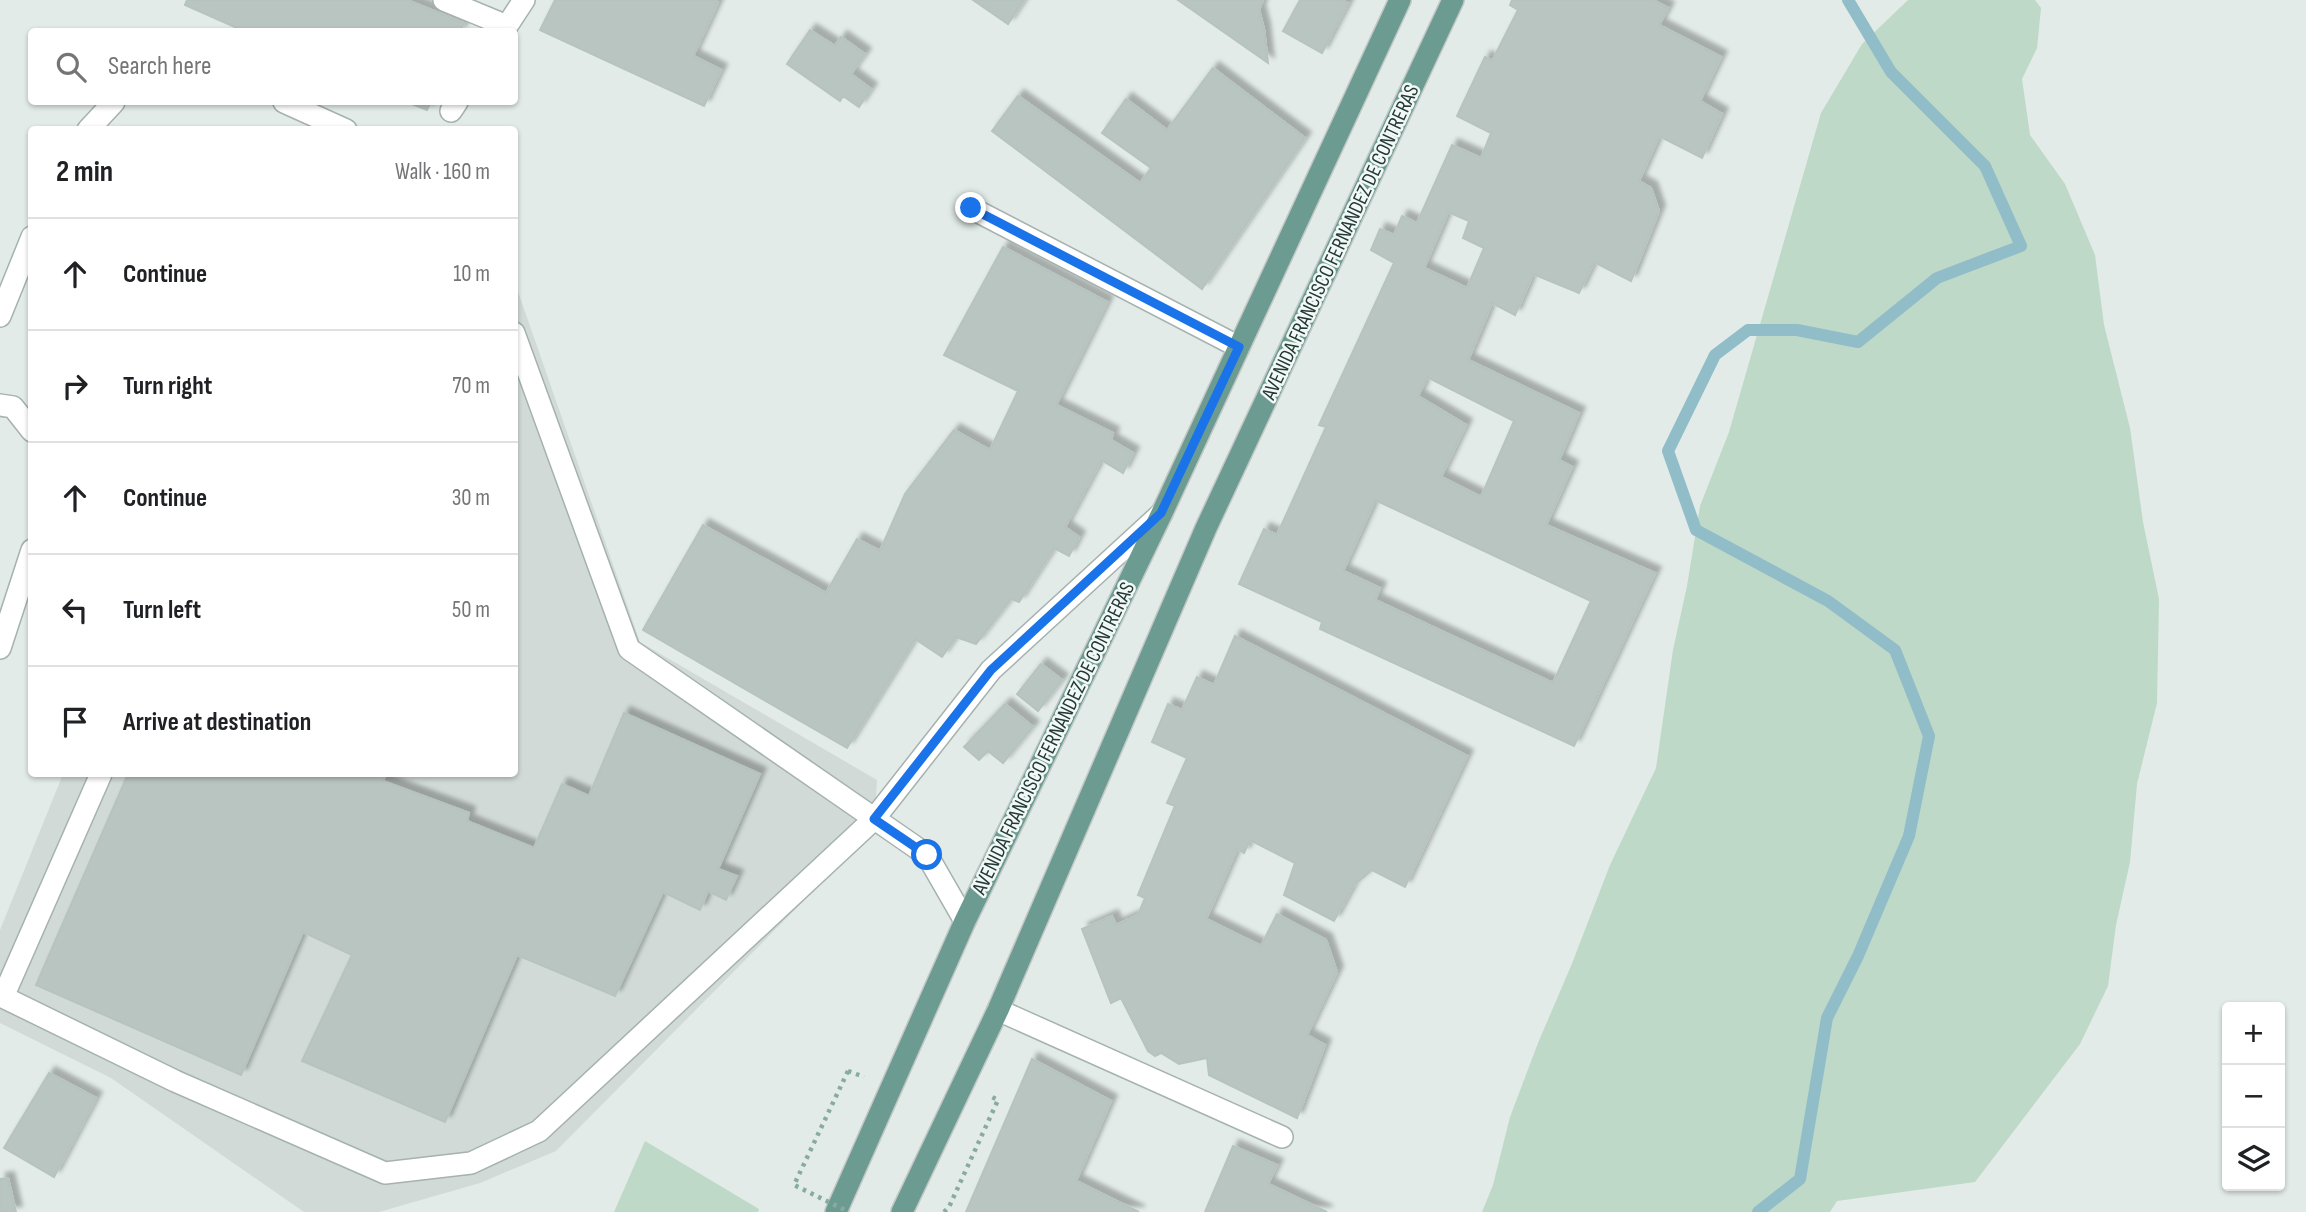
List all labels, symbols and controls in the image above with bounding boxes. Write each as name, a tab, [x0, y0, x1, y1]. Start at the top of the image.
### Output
search box	[28, 28, 518, 105]
icon: search	[52, 48, 90, 86]
text: Search here	[108, 51, 211, 82]
street label: AVENIDA FRANCISCO FERNANDEZ DE CONTRERAS	[1256, 81, 1425, 404]
text: 2 min	[56, 154, 113, 190]
text: Walk · 160 m	[395, 158, 490, 186]
route end	[955, 192, 986, 223]
icon: ahead	[56, 255, 94, 293]
text: Continue	[123, 259, 207, 290]
text: 10 m	[453, 260, 490, 288]
icon: right	[56, 367, 94, 405]
text: Turn right	[123, 371, 212, 402]
text: 70 m	[452, 372, 490, 400]
icon: ahead	[56, 479, 94, 517]
text: Continue	[123, 483, 207, 514]
text: 30 m	[452, 484, 490, 512]
street label: AVENIDA FRANCISCO FERNANDEZ DE CONTRERAS	[966, 578, 1140, 899]
icon: left	[56, 591, 94, 629]
text: Turn left	[123, 595, 201, 626]
text: 50 m	[452, 596, 490, 624]
icon: arrive	[56, 703, 94, 741]
text: Arrive at destination	[123, 707, 311, 738]
route start	[911, 839, 942, 870]
map controls	[2222, 1002, 2285, 1191]
button: +	[2222, 1002, 2285, 1065]
button: −	[2222, 1065, 2285, 1128]
button: layers	[2222, 1128, 2285, 1191]

